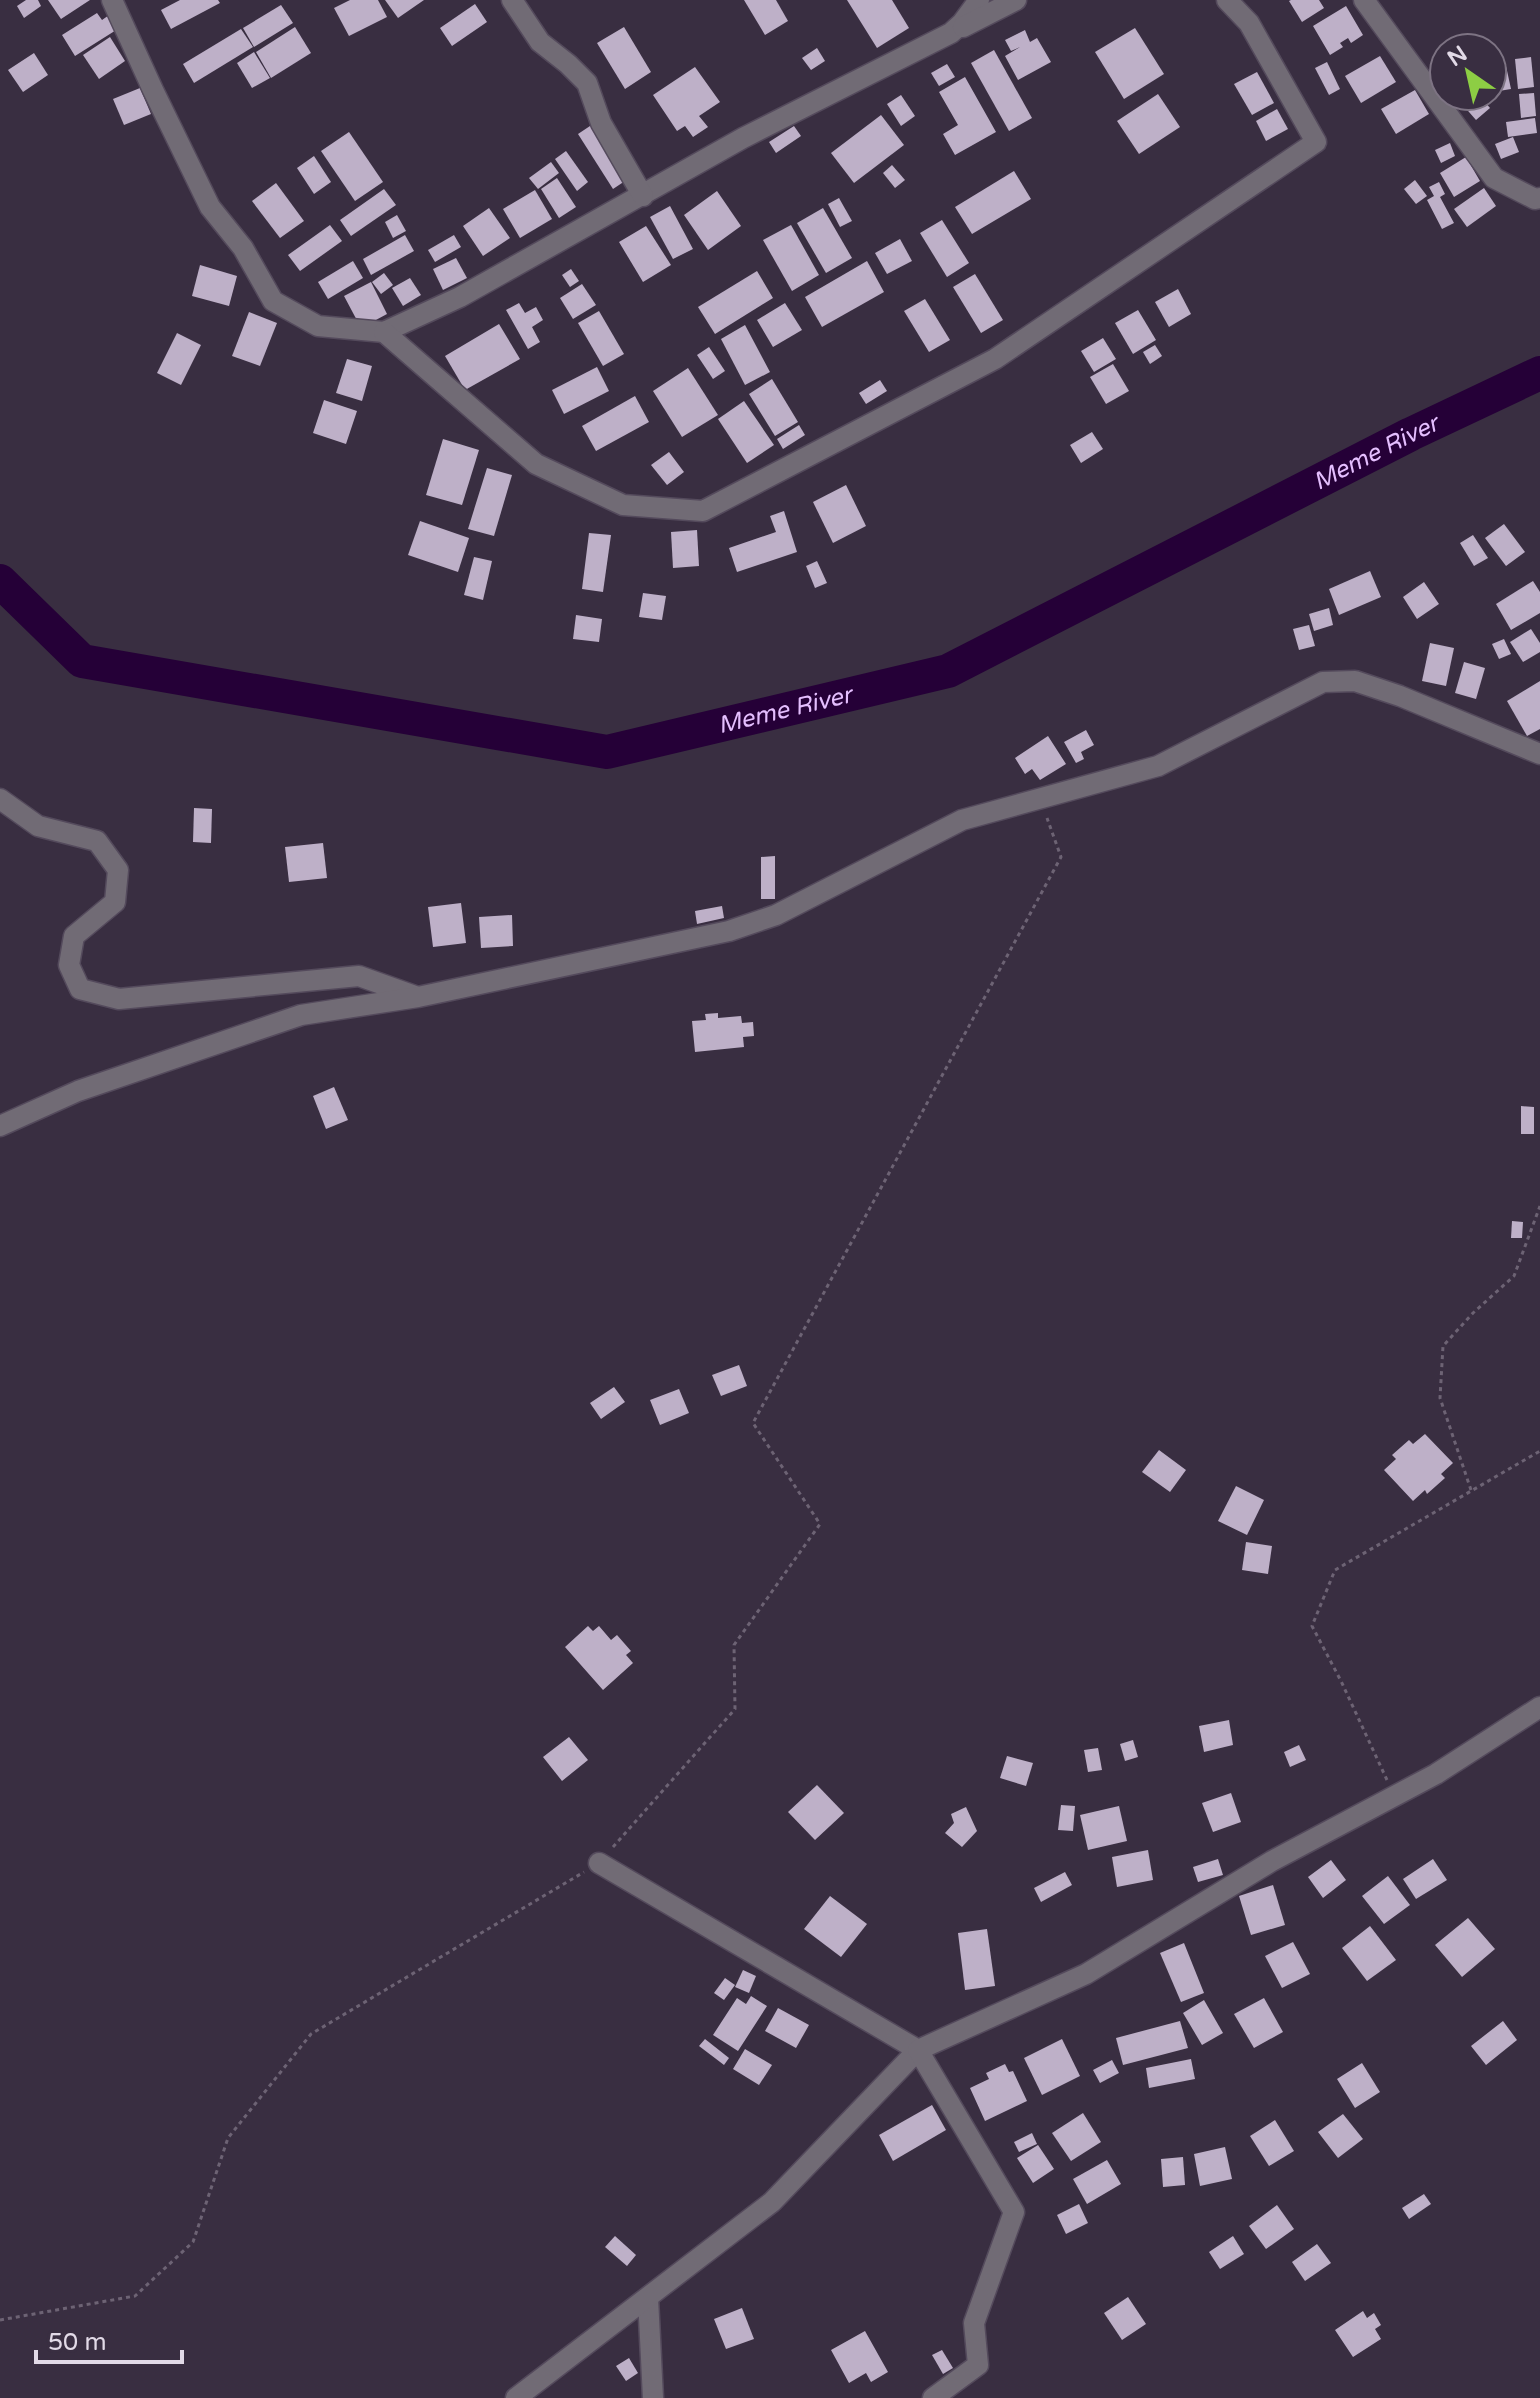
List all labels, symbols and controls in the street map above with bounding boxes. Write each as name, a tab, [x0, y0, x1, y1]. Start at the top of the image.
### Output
north arrow	[1428, 32, 1508, 112]
text: N	[1443, 41, 1472, 72]
water label: Meme River	[1308, 408, 1445, 496]
water label: Meme River	[715, 679, 857, 740]
scale bar	[36, 2314, 182, 2364]
text: 50 m	[48, 2328, 106, 2357]

